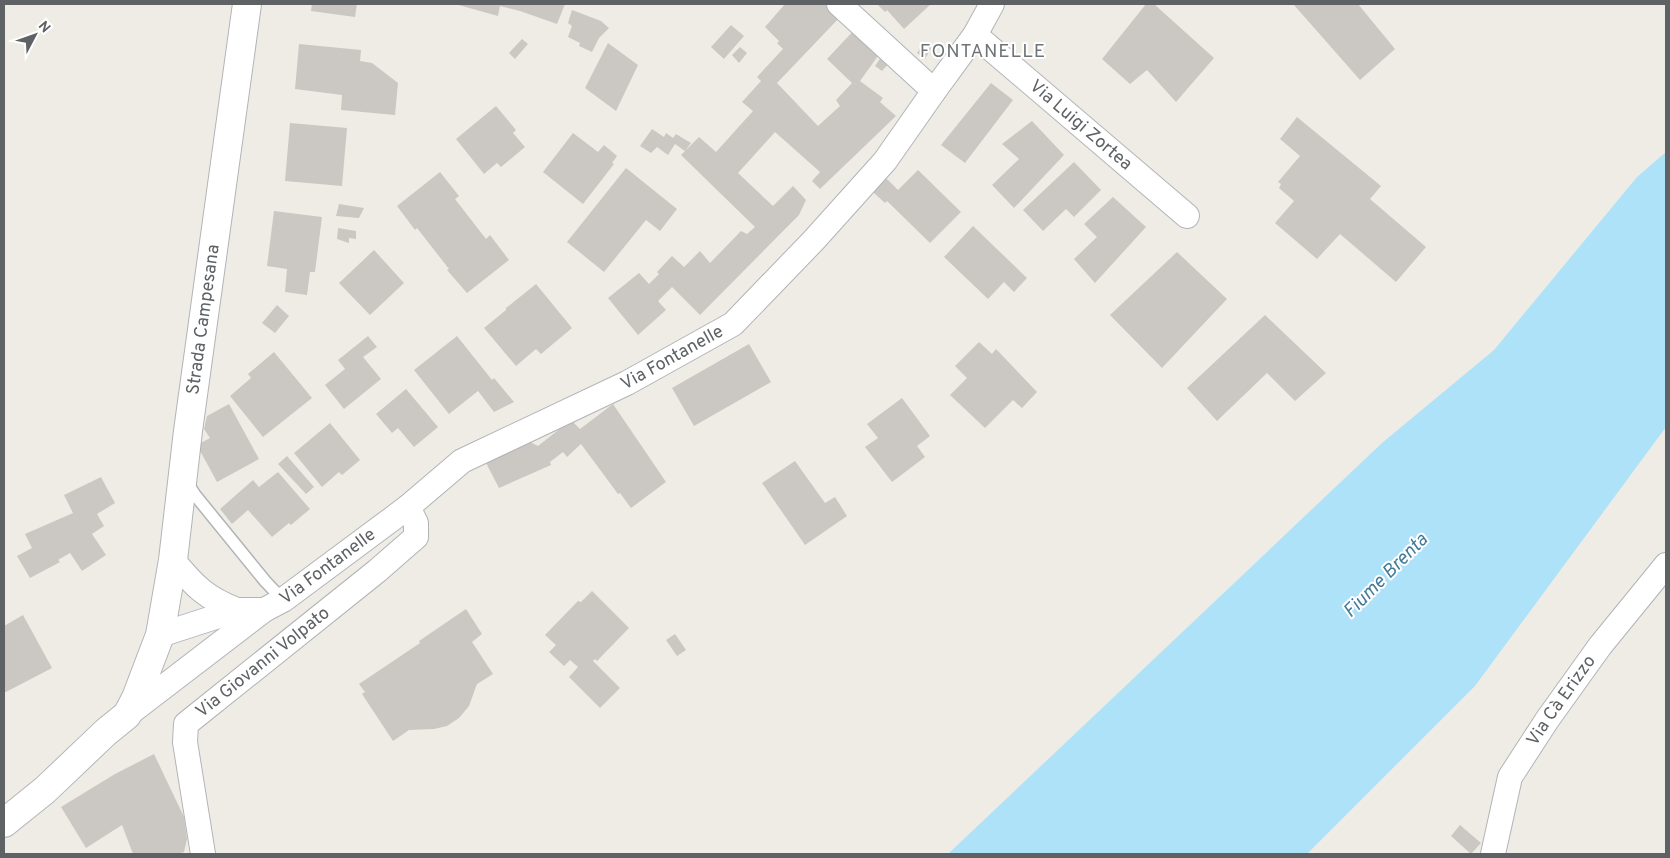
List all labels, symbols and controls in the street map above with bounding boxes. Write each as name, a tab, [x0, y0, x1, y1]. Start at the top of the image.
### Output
north arrow	[10, 10, 60, 60]
text: N	[34, 18, 53, 37]
district label: FONTANELLE	[920, 40, 1046, 64]
street label: Via Luigi Zortea	[1025, 75, 1137, 176]
street label: Strada Campesana	[182, 243, 225, 396]
street label: Via Fontanelle	[617, 320, 728, 396]
street label: Via Fontanelle	[275, 523, 381, 610]
water label: Fiume Brenta	[1339, 528, 1434, 623]
street label: Via Giovanni Volpato	[191, 602, 335, 723]
street label: Via Cà Erizzo	[1522, 651, 1601, 750]

